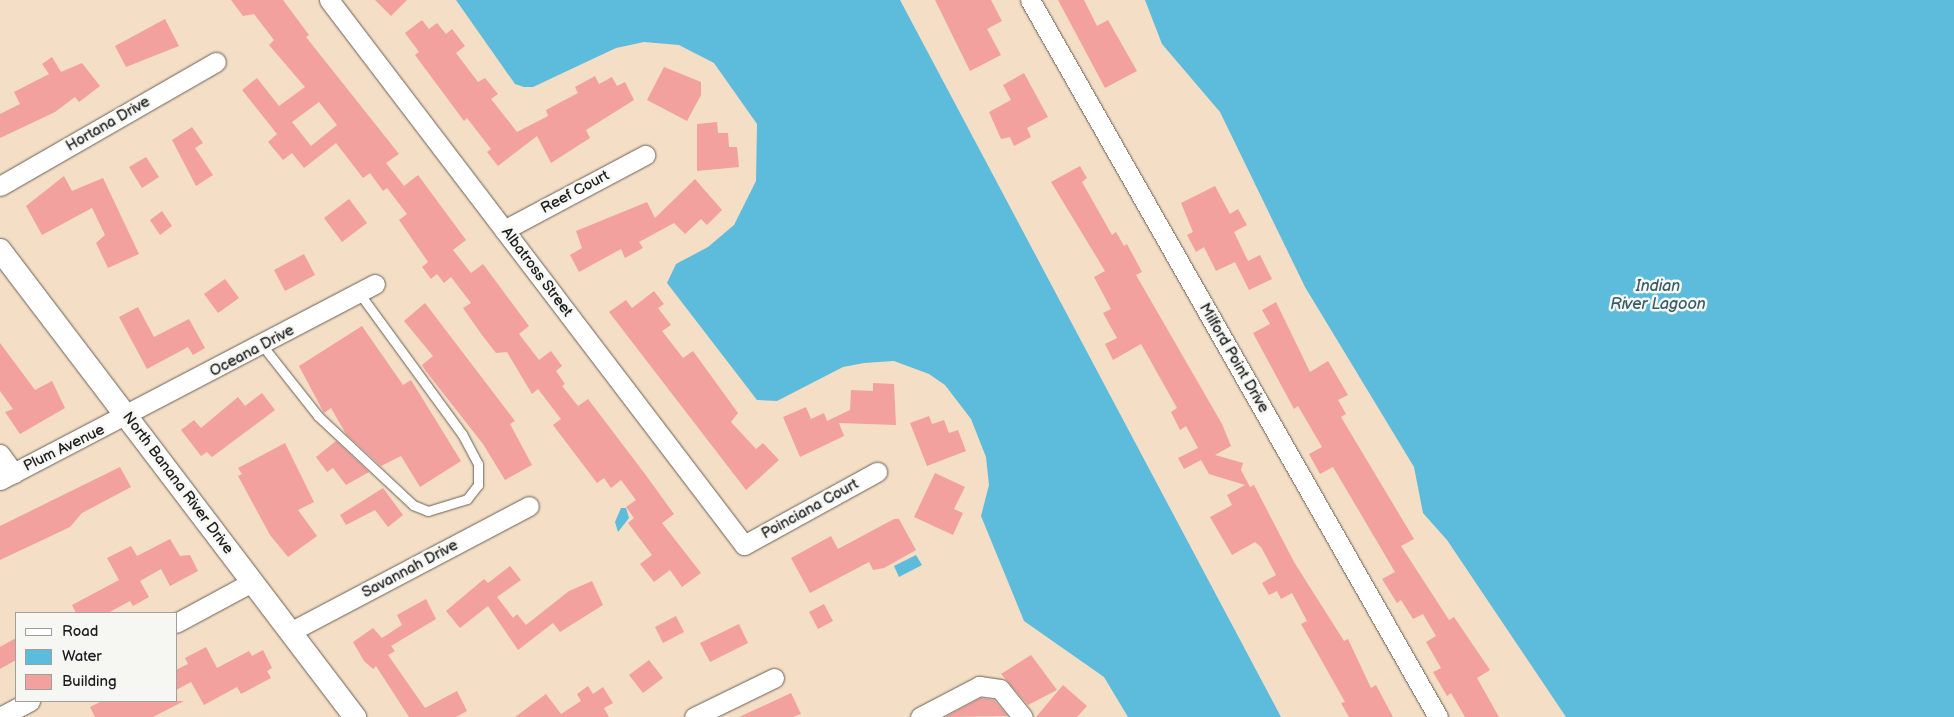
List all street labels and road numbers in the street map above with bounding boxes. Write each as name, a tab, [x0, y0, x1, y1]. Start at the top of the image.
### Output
street label: Hortana Drive	[63, 93, 153, 155]
street label: Reef Court	[538, 167, 612, 217]
street label: Albatross Street	[497, 224, 577, 320]
street label: Milford Point Drive	[1195, 300, 1273, 416]
street label: Oceana Drive	[207, 321, 297, 381]
street label: North Banana River Drive	[119, 408, 237, 558]
street label: Plum Avenue	[21, 421, 107, 475]
street label: Poinciana Court	[758, 475, 862, 543]
street label: Savannah Drive	[359, 536, 461, 602]

